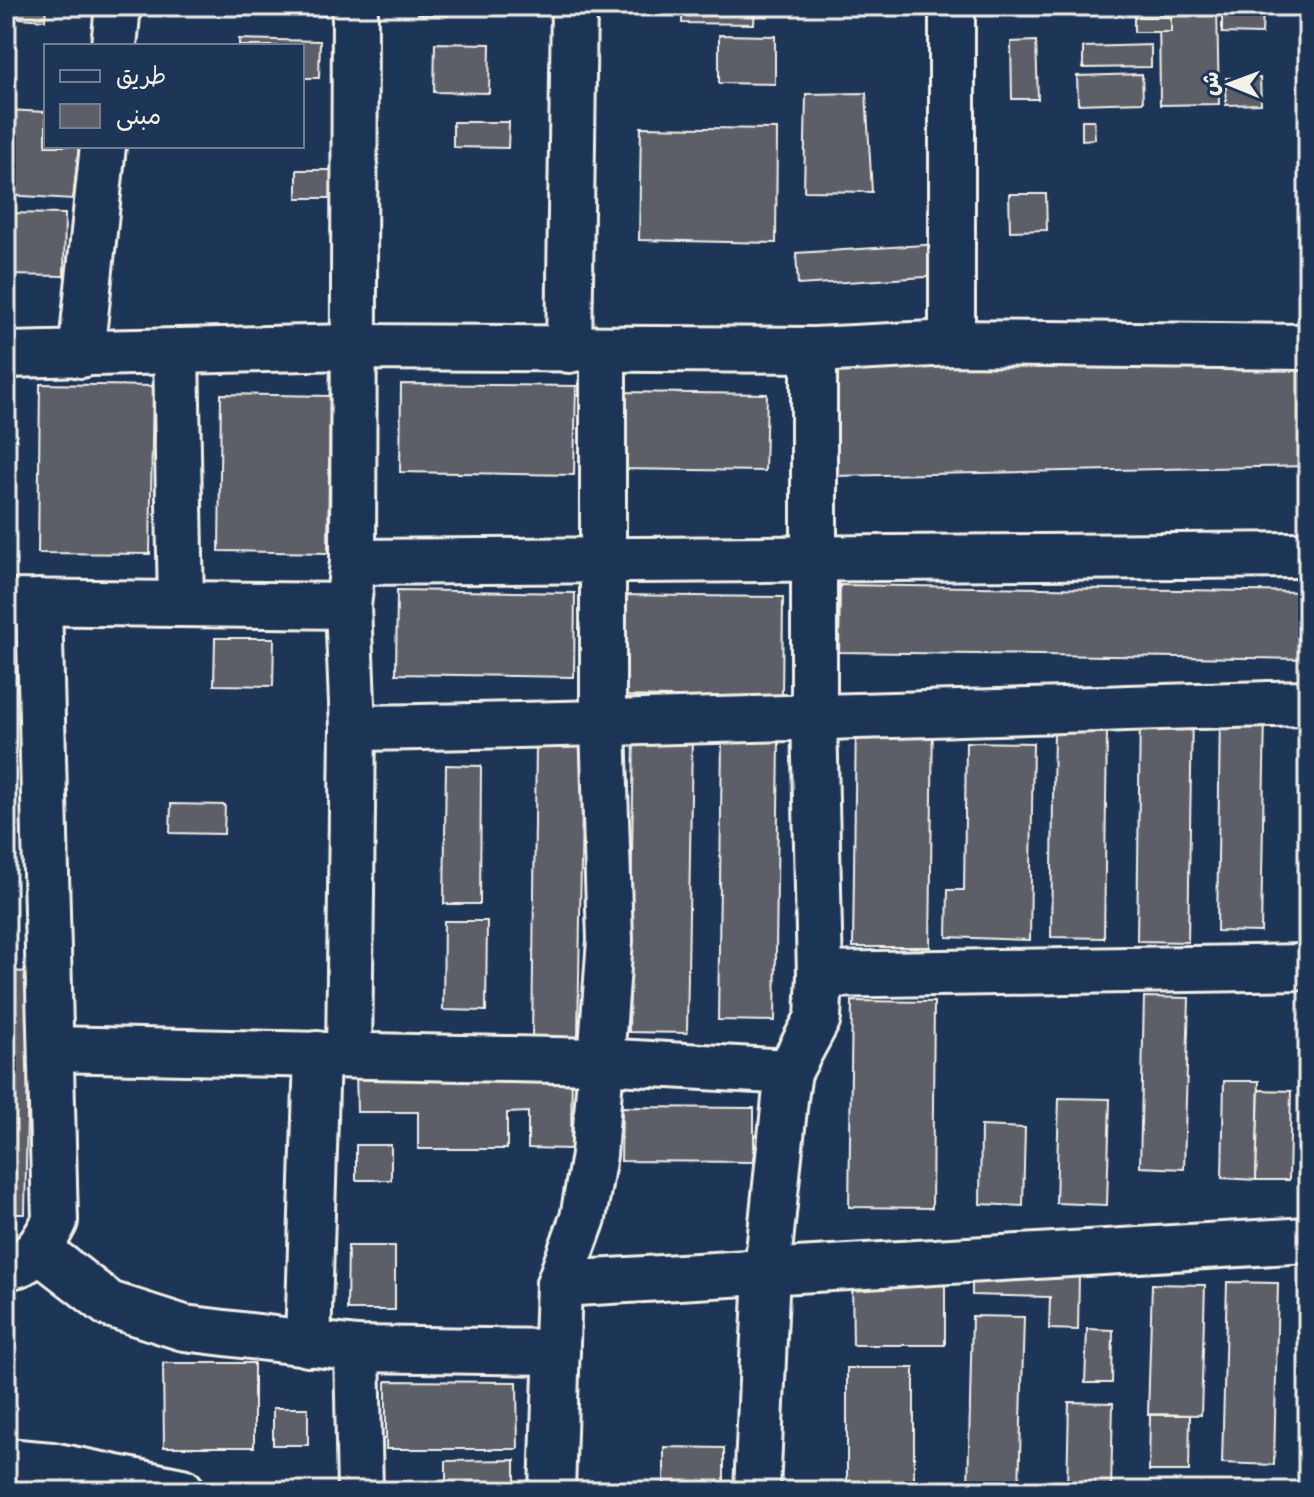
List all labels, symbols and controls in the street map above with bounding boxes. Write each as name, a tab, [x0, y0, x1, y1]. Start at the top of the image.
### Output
legend	[44, 44, 304, 148]
north arrow	[1190, 44, 1270, 124]
text: طريق	[116, 58, 166, 97]
text: ش	[1195, 71, 1230, 96]
text: مبنى	[116, 98, 161, 137]

